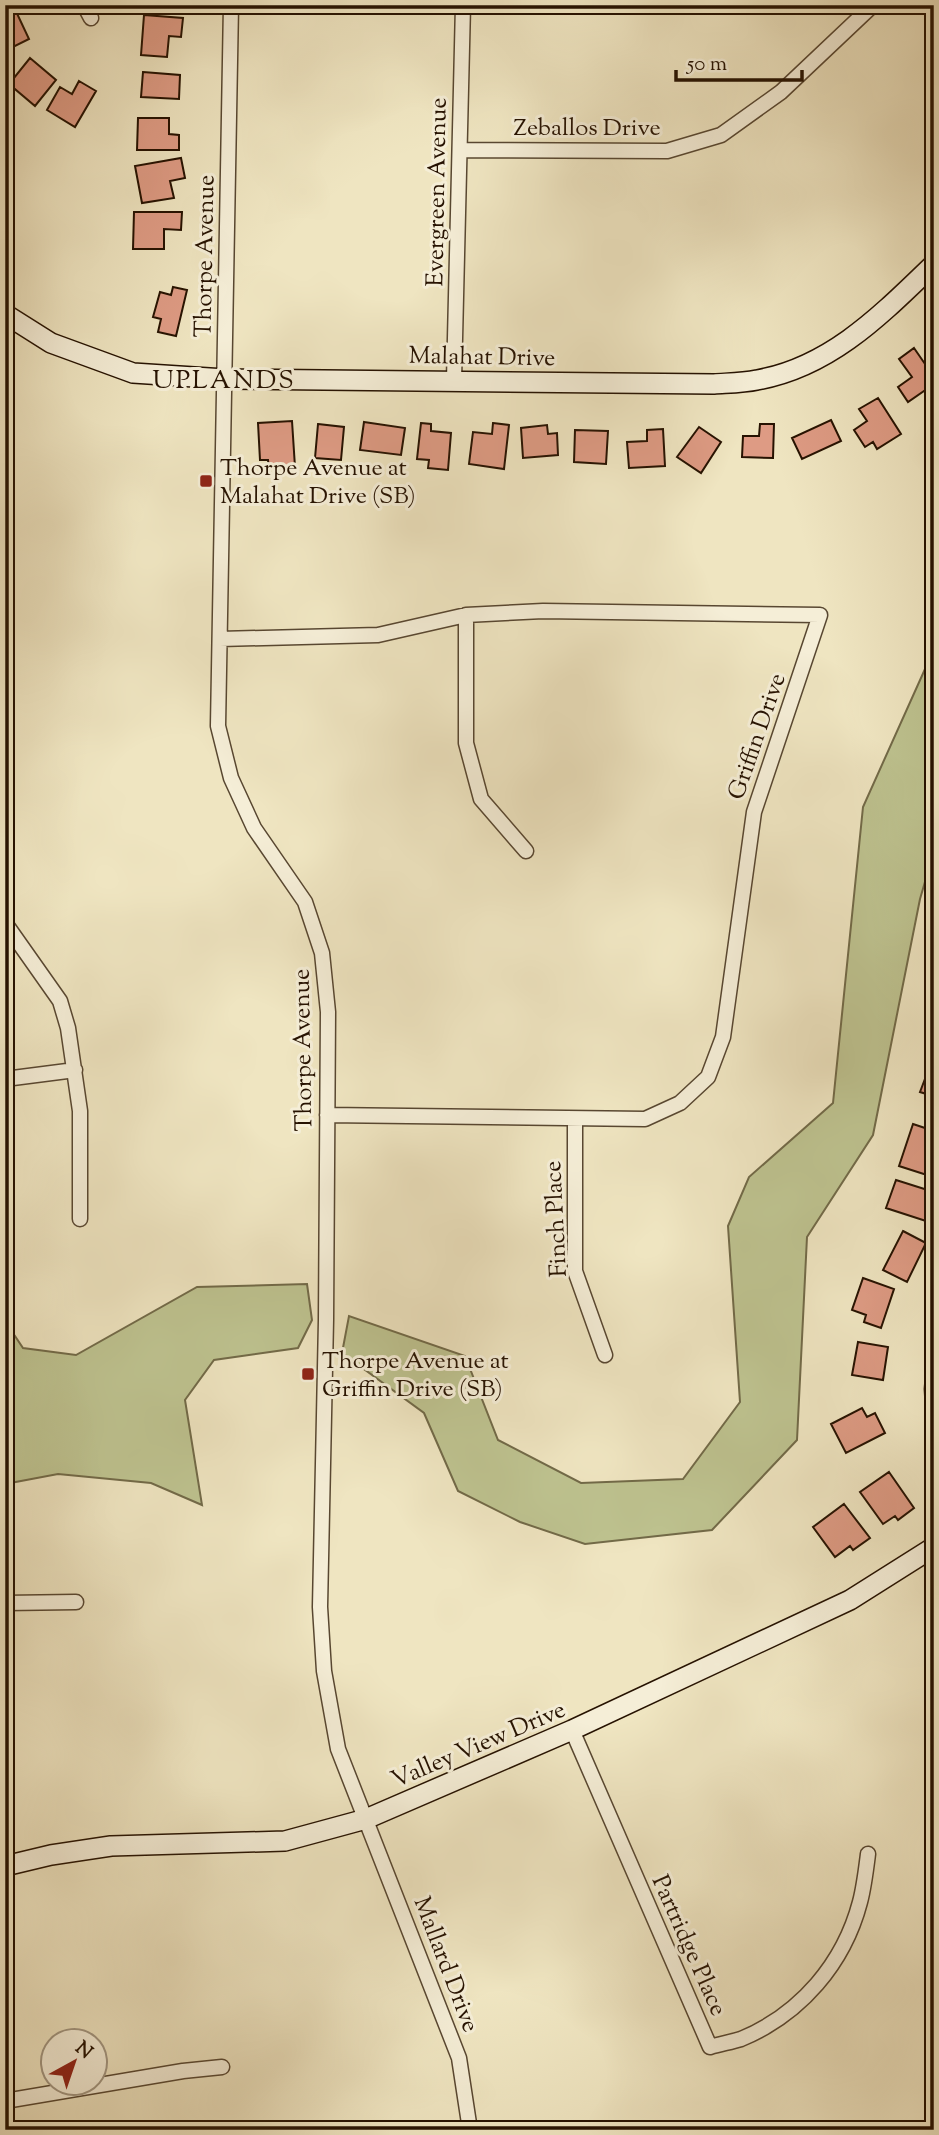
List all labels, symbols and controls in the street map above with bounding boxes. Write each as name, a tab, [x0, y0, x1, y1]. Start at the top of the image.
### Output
scale bar	[676, 38, 802, 82]
text: 50 m	[686, 50, 727, 80]
street label: Evergreen Avenue	[419, 97, 457, 287]
street label: Zeballos Drive	[513, 112, 661, 146]
street label: Thorpe Avenue	[188, 174, 224, 338]
street label: Malahat Drive	[408, 340, 556, 376]
district label: UPLANDS	[152, 363, 296, 400]
place label: Thorpe Avenue at Malahat Drive (SB)	[220, 452, 416, 514]
marker: Thorpe Avenue at Malahat Drive (SB)	[198, 473, 214, 489]
street label: Griffin Drive	[720, 669, 795, 804]
street label: Thorpe Avenue	[286, 968, 322, 1132]
street label: Finch Place	[537, 1160, 577, 1278]
place label: Thorpe Avenue at Griffin Drive (SB)	[322, 1345, 509, 1407]
marker: Thorpe Avenue at Griffin Drive (SB)	[300, 1366, 316, 1382]
street label: Valley View Drive	[386, 1694, 571, 1798]
street label: Partridge Place	[642, 1870, 734, 2022]
street label: Mallard Drive	[404, 1892, 487, 2037]
north arrow	[38, 2026, 108, 2096]
text: N	[69, 2036, 98, 2066]

